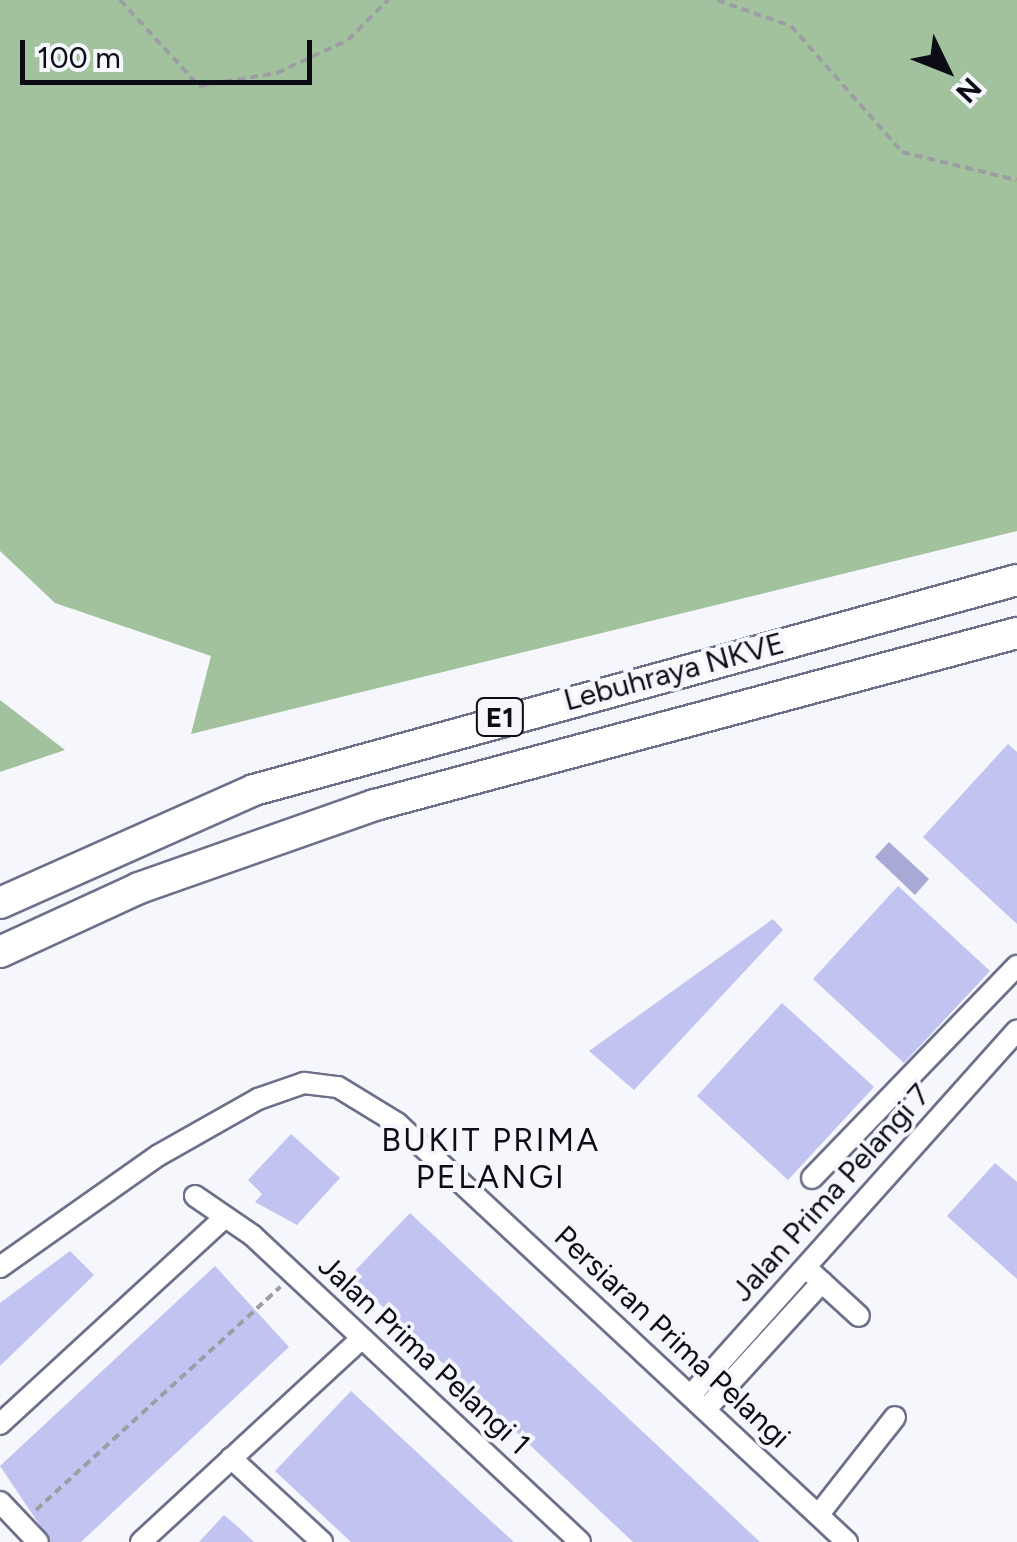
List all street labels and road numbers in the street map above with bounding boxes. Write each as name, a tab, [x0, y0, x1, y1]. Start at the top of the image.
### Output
street label: Lebuhraya NKVE	[560, 625, 788, 719]
road number: E1	[475, 694, 525, 740]
street label: Jalan Prima Pelangi 7	[724, 1077, 938, 1309]
street label: Persiaran Prima Pelangi	[547, 1219, 797, 1455]
street label: Jalan Prima Pelangi 1	[311, 1248, 537, 1462]

